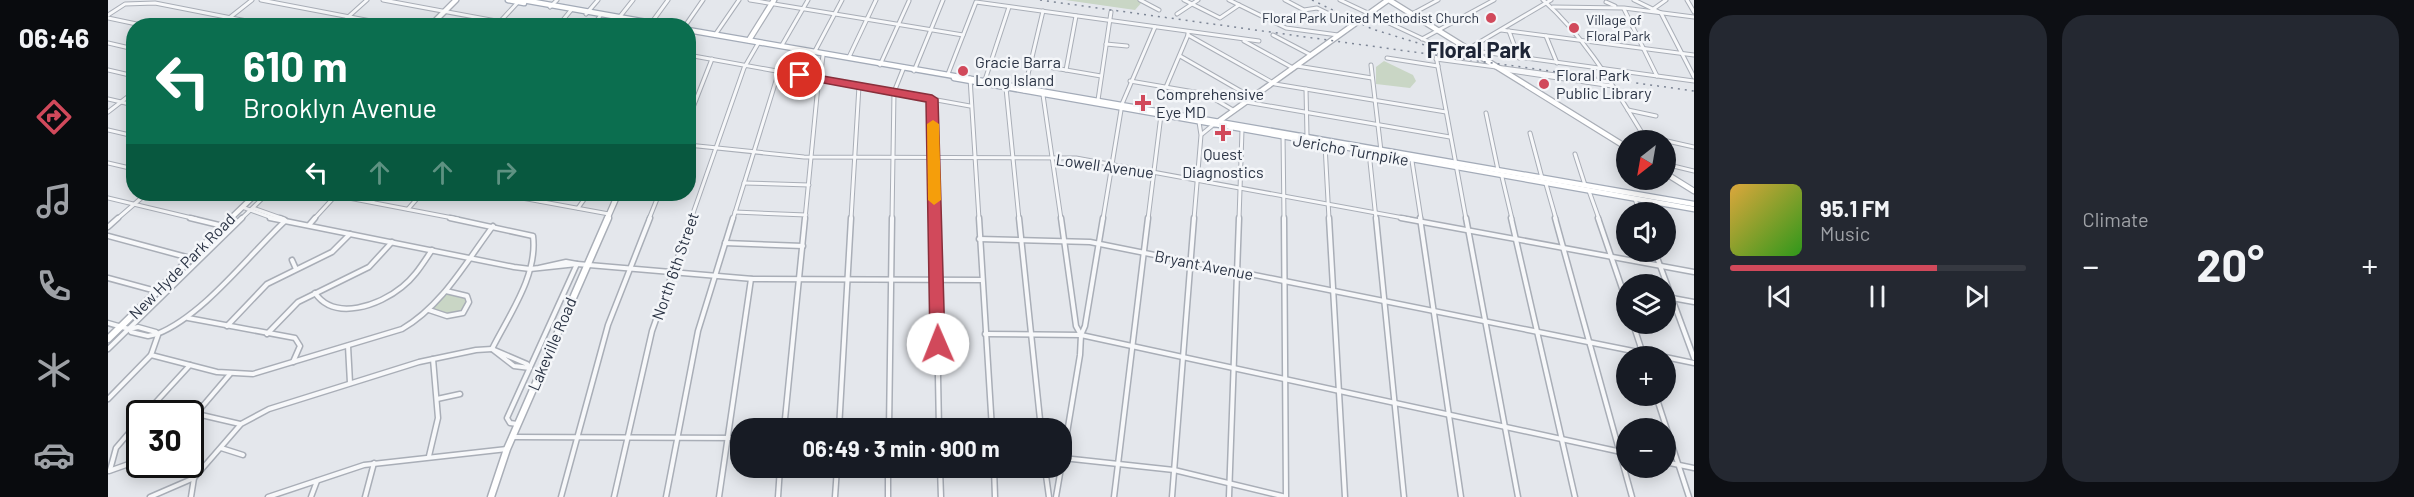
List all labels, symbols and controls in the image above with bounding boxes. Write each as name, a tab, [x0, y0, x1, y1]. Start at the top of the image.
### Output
place label: Floral Park United Methodist Church	[1262, 9, 1479, 26]
marker: Floral Park United Methodist Church	[1484, 11, 1498, 25]
place label: Village of Floral Park	[1586, 11, 1651, 44]
text: 06:46	[19, 21, 89, 53]
marker: Village of Floral Park	[1567, 21, 1581, 35]
district label: Floral Park	[1427, 36, 1531, 62]
text: 610 m	[243, 40, 348, 90]
icon: left	[144, 42, 222, 120]
pin	[774, 49, 825, 100]
place label: Gracie Barra Long Island	[975, 52, 1061, 89]
icon: arrive	[783, 58, 816, 91]
marker: Gracie Barra Long Island	[956, 64, 970, 78]
place label: Floral Park Public Library	[1556, 65, 1652, 102]
marker: Floral Park Public Library	[1537, 77, 1551, 91]
place label: Comprehensive Eye MD	[1156, 84, 1264, 121]
text: Brooklyn Avenue	[243, 91, 437, 123]
marker: Comprehensive Eye MD	[1134, 94, 1152, 112]
icon: directions	[33, 96, 75, 138]
marker: Quest Diagnostics	[1214, 124, 1232, 142]
street label: Jericho Turnpike	[1292, 130, 1410, 169]
north arrow	[1616, 130, 1676, 190]
map controls	[1616, 130, 1676, 478]
place label: Quest Diagnostics	[1182, 144, 1264, 181]
street label: Lowell Avenue	[1055, 149, 1155, 182]
icon: left	[300, 156, 333, 189]
icon: ahead	[363, 156, 396, 189]
icon: ahead	[426, 156, 459, 189]
icon: right	[489, 156, 522, 189]
icon: music	[33, 180, 75, 222]
text: 95.1 FM	[1820, 195, 1890, 221]
button: sound	[1616, 202, 1676, 262]
text: Climate	[2083, 207, 2149, 231]
street label: New Hyde Park Road	[125, 209, 239, 323]
street label: North 6th Street	[647, 209, 702, 322]
text: Music	[1820, 221, 1870, 245]
text: 20°	[2196, 237, 2264, 291]
text: −	[2083, 245, 2099, 285]
text: +	[2362, 245, 2378, 285]
street label: Bryant Avenue	[1153, 246, 1255, 283]
icon: phone	[33, 265, 75, 307]
button: layers	[1616, 274, 1676, 334]
icon: previous	[1763, 280, 1796, 313]
icon: pause	[1861, 280, 1894, 313]
icon: next	[1960, 280, 1993, 313]
street label: Lakeville Road	[523, 294, 580, 393]
position arrow	[906, 312, 970, 376]
button: +	[1616, 346, 1676, 406]
icon: climate	[33, 349, 75, 391]
speed limit sign: 30	[126, 400, 204, 478]
button: −	[1616, 418, 1676, 478]
icon: car	[33, 434, 75, 476]
text: 06:49 · 3 min · 900 m	[802, 435, 1000, 461]

